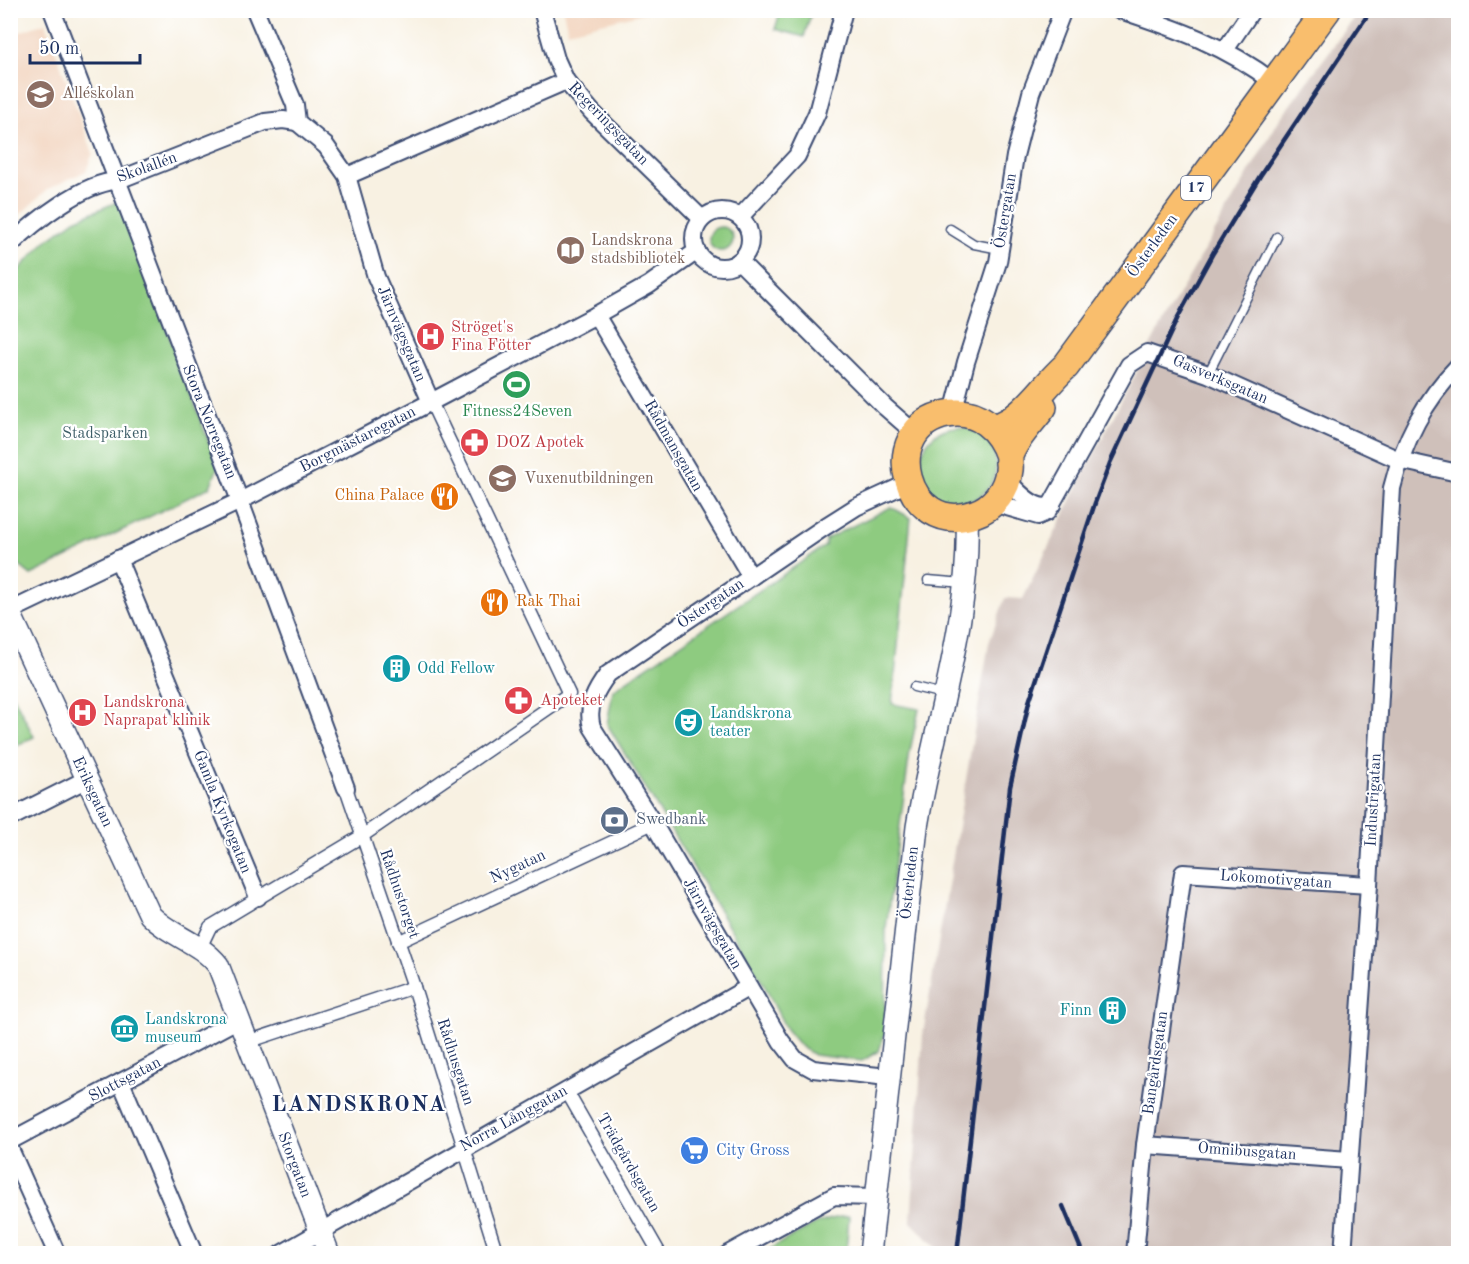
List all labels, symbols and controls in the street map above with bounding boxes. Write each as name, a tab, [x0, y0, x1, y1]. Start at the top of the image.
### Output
scale bar	[30, 27, 140, 65]
text: 50 m	[39, 40, 79, 58]
school or university icon: Alléskolan	[25, 78, 57, 110]
street label: Regeringsgatan	[565, 79, 652, 169]
place label: Alléskolan	[62, 86, 135, 102]
street label: Skolallén	[115, 150, 180, 186]
street label: Östergatan	[988, 171, 1020, 250]
road number: 17	[1181, 176, 1211, 200]
street label: Österleden	[1122, 209, 1181, 281]
place label: Landskrona stadsbibliotek	[591, 233, 685, 267]
library icon: Landskrona stadsbibliotek	[554, 234, 586, 266]
street label: Järnvägsgatan	[374, 284, 429, 385]
place label: Ströget's Fina Fötter	[451, 320, 531, 354]
hospital icon: Ströget's Fina Fötter	[414, 321, 446, 353]
street label: Gasverksgatan	[1170, 353, 1270, 407]
street label: Stora Norregatan	[179, 363, 239, 482]
sports icon: Fitness24Seven	[501, 368, 533, 400]
street label: Rådmansgatan	[640, 398, 706, 495]
street label: Borgmästaregatan	[297, 404, 419, 476]
place label: Fitness24Seven	[462, 404, 572, 420]
park label: Stadsparken	[62, 426, 148, 442]
pharmacy icon: DOZ Apotek	[459, 427, 491, 459]
place label: DOZ Apotek	[496, 435, 584, 451]
school or university icon: Vuxenutbildningen	[487, 463, 519, 495]
place label: Vuxenutbildningen	[524, 471, 654, 487]
restaurant icon: China Palace	[429, 480, 461, 512]
place label: China Palace	[335, 488, 424, 504]
street label: Östergatan	[673, 573, 747, 632]
restaurant icon: Rak Thai	[479, 586, 511, 618]
place label: Rak Thai	[516, 594, 581, 610]
building icon: Odd Fellow	[380, 653, 412, 685]
place label: Odd Fellow	[417, 661, 496, 677]
pharmacy icon: Apoteket	[503, 685, 535, 717]
place label: Apoteket	[540, 693, 603, 709]
place label: Landskrona Naprapat klinik	[103, 695, 211, 729]
hospital icon: Landskrona Naprapat klinik	[66, 696, 98, 728]
place label: Landskrona teater	[710, 706, 792, 740]
theatre icon: Landskrona teater	[673, 707, 705, 739]
street label: Gamla Kyrkogatan	[190, 748, 254, 876]
street label: Industrigatan	[1364, 752, 1384, 847]
street label: Eriksgatan	[69, 754, 115, 830]
bank icon: Swedbank	[599, 804, 631, 836]
place label: Swedbank	[636, 812, 706, 828]
street label: Österleden	[894, 845, 922, 920]
street label: Rådhustorget	[376, 847, 422, 941]
street label: Nygatan	[488, 847, 549, 887]
street label: Lokomotivgatan	[1219, 868, 1333, 892]
street label: Järnvägsgatan	[679, 876, 745, 973]
building icon: Finn	[1097, 995, 1129, 1027]
place label: Finn	[1060, 1003, 1092, 1019]
street label: Bangårdsgatan	[1141, 1010, 1171, 1116]
place label: Landskrona museum	[145, 1012, 227, 1046]
museum icon: Landskrona museum	[108, 1013, 140, 1045]
street label: Rådhusgatan	[433, 1016, 477, 1108]
street label: Slottsgatan	[86, 1054, 164, 1106]
street label: Norra Långgatan	[457, 1083, 571, 1155]
district label: LANDSKRONA	[272, 1094, 447, 1116]
street label: Trädgårdsgatan	[593, 1111, 663, 1216]
street label: Storgatan	[274, 1130, 314, 1200]
supermarket icon: City Gross	[679, 1135, 711, 1167]
street label: Omnibusgatan	[1197, 1141, 1297, 1163]
place label: City Gross	[716, 1143, 790, 1159]

